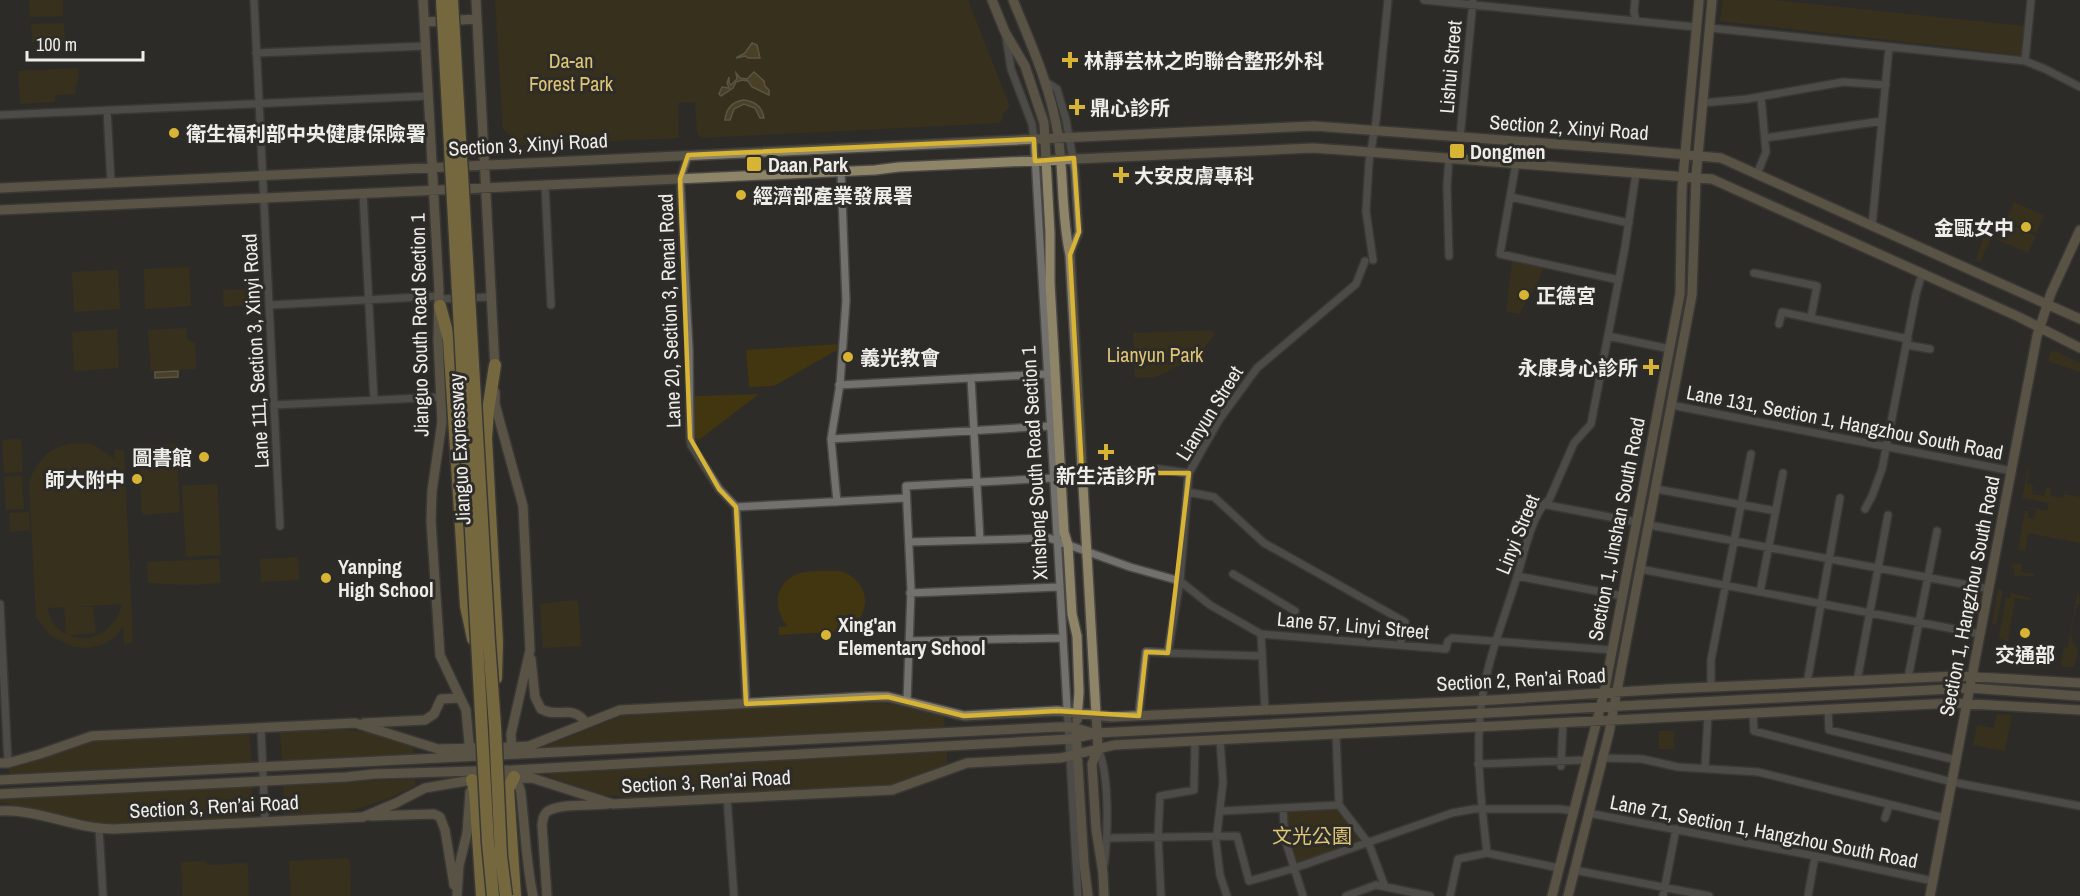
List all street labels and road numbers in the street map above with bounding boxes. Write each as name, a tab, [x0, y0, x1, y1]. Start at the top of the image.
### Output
street label: Lishui Street	[1432, 19, 1468, 114]
street label: Section 2, Xinyi Road	[1488, 108, 1650, 146]
street label: Section 3, Xinyi Road	[448, 126, 608, 162]
street label: Lane 20, Section 3, Renai Road	[651, 193, 687, 429]
street label: Jianguo South Road Section 1	[404, 213, 434, 437]
street label: Lane 111, Section 3, Xinyi Road	[235, 233, 275, 469]
street label: Xinsheng South Road Section 1	[1014, 345, 1054, 581]
street label: Lianyun Street	[1169, 360, 1249, 465]
street label: Jianguo Expressway	[442, 372, 476, 525]
street label: Lane 131, Section 1, Hangzhou South Road	[1684, 378, 2006, 466]
street label: Section 1, Jinshan South Road	[1581, 415, 1651, 643]
street label: Section 1, Hangzhou South Road	[1932, 473, 2006, 719]
street label: Linyi Street	[1489, 490, 1545, 578]
street label: Lane 57, Linyi Street	[1276, 605, 1430, 645]
street label: Section 2, Ren’ai Road	[1436, 661, 1606, 697]
street label: Section 3, Ren’ai Road	[621, 763, 791, 799]
street label: Section 3, Ren’ai Road	[129, 788, 299, 824]
street label: Lane 71, Section 1, Hangzhou South Road	[1608, 788, 1920, 874]

